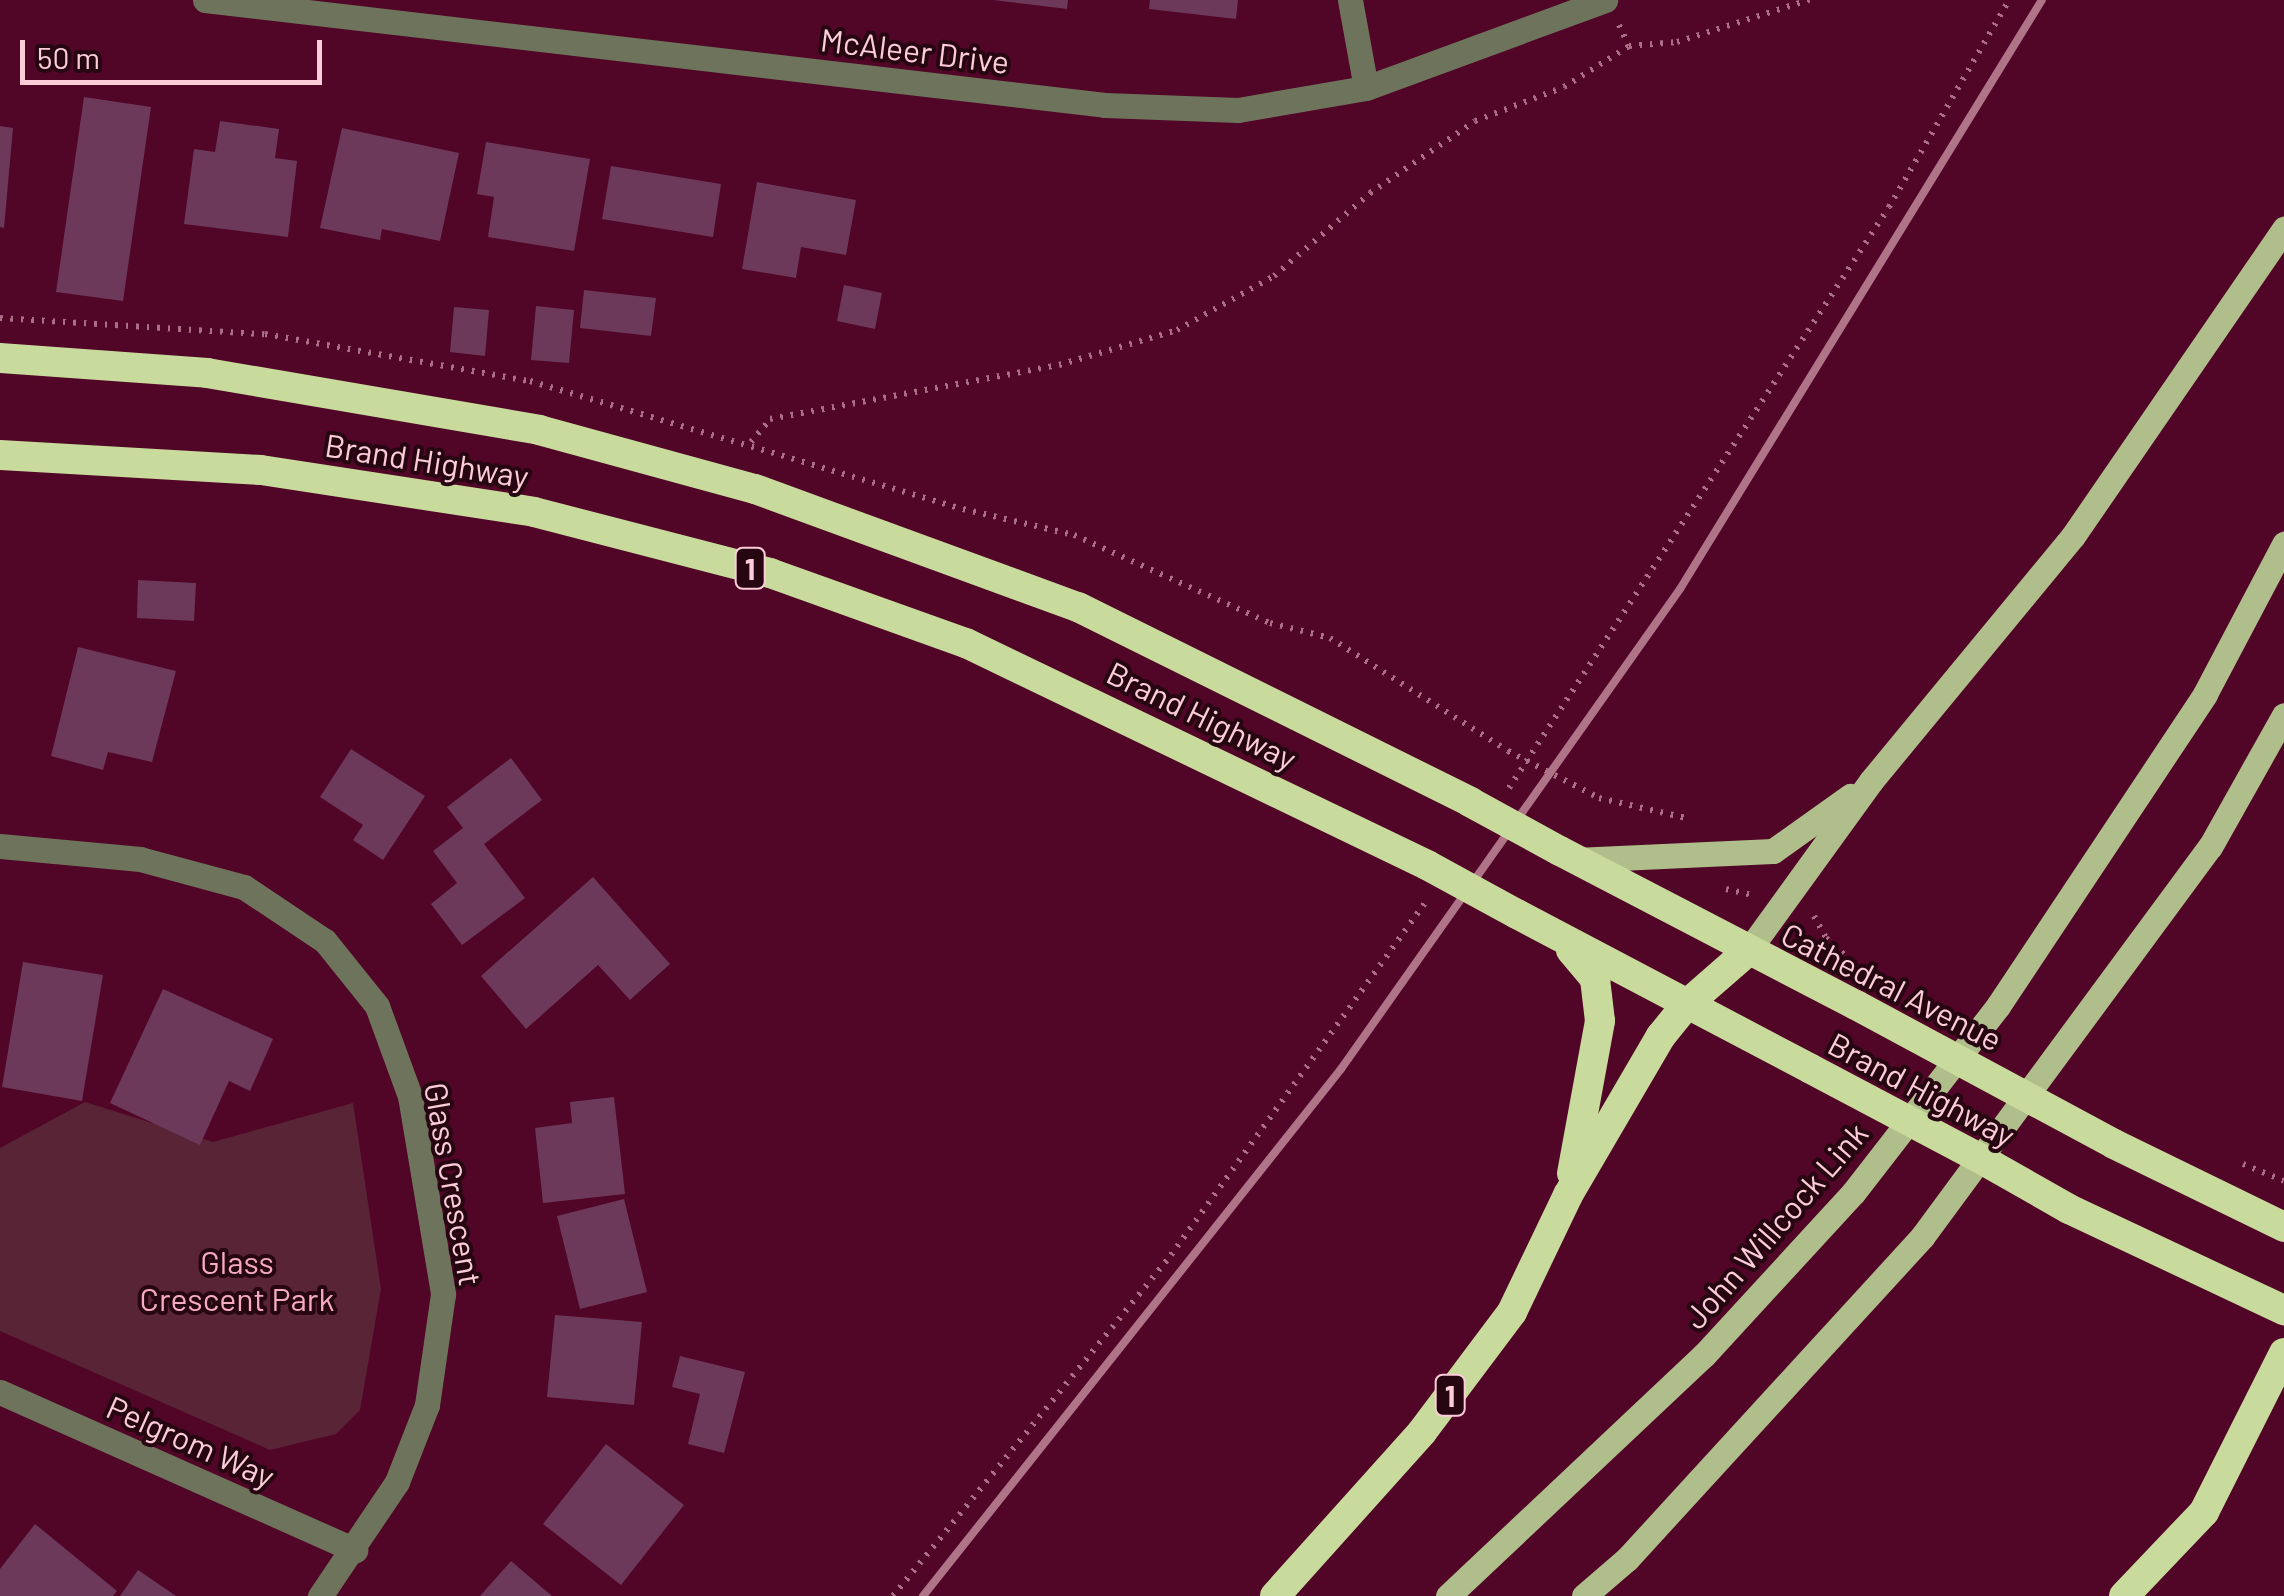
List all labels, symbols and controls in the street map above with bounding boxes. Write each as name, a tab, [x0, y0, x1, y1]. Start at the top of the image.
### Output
street label: McAleer Drive	[818, 19, 1012, 81]
scale bar	[25, 20, 328, 82]
text: 50 m	[37, 39, 100, 75]
street label: Brand Highway	[322, 425, 532, 495]
road number: 1	[732, 543, 768, 593]
street label: Brand Highway	[1101, 653, 1303, 777]
street label: Cathedral Avenue	[1775, 914, 2009, 1058]
street label: Brand Highway	[1822, 1024, 2022, 1154]
street label: Glass Crescent	[417, 1079, 491, 1289]
street label: John Willcock Link	[1675, 1114, 1875, 1336]
park label: Glass Crescent Park	[140, 1243, 334, 1318]
road number: 1	[1432, 1370, 1468, 1420]
street label: Pelgrom Way	[101, 1387, 281, 1495]

